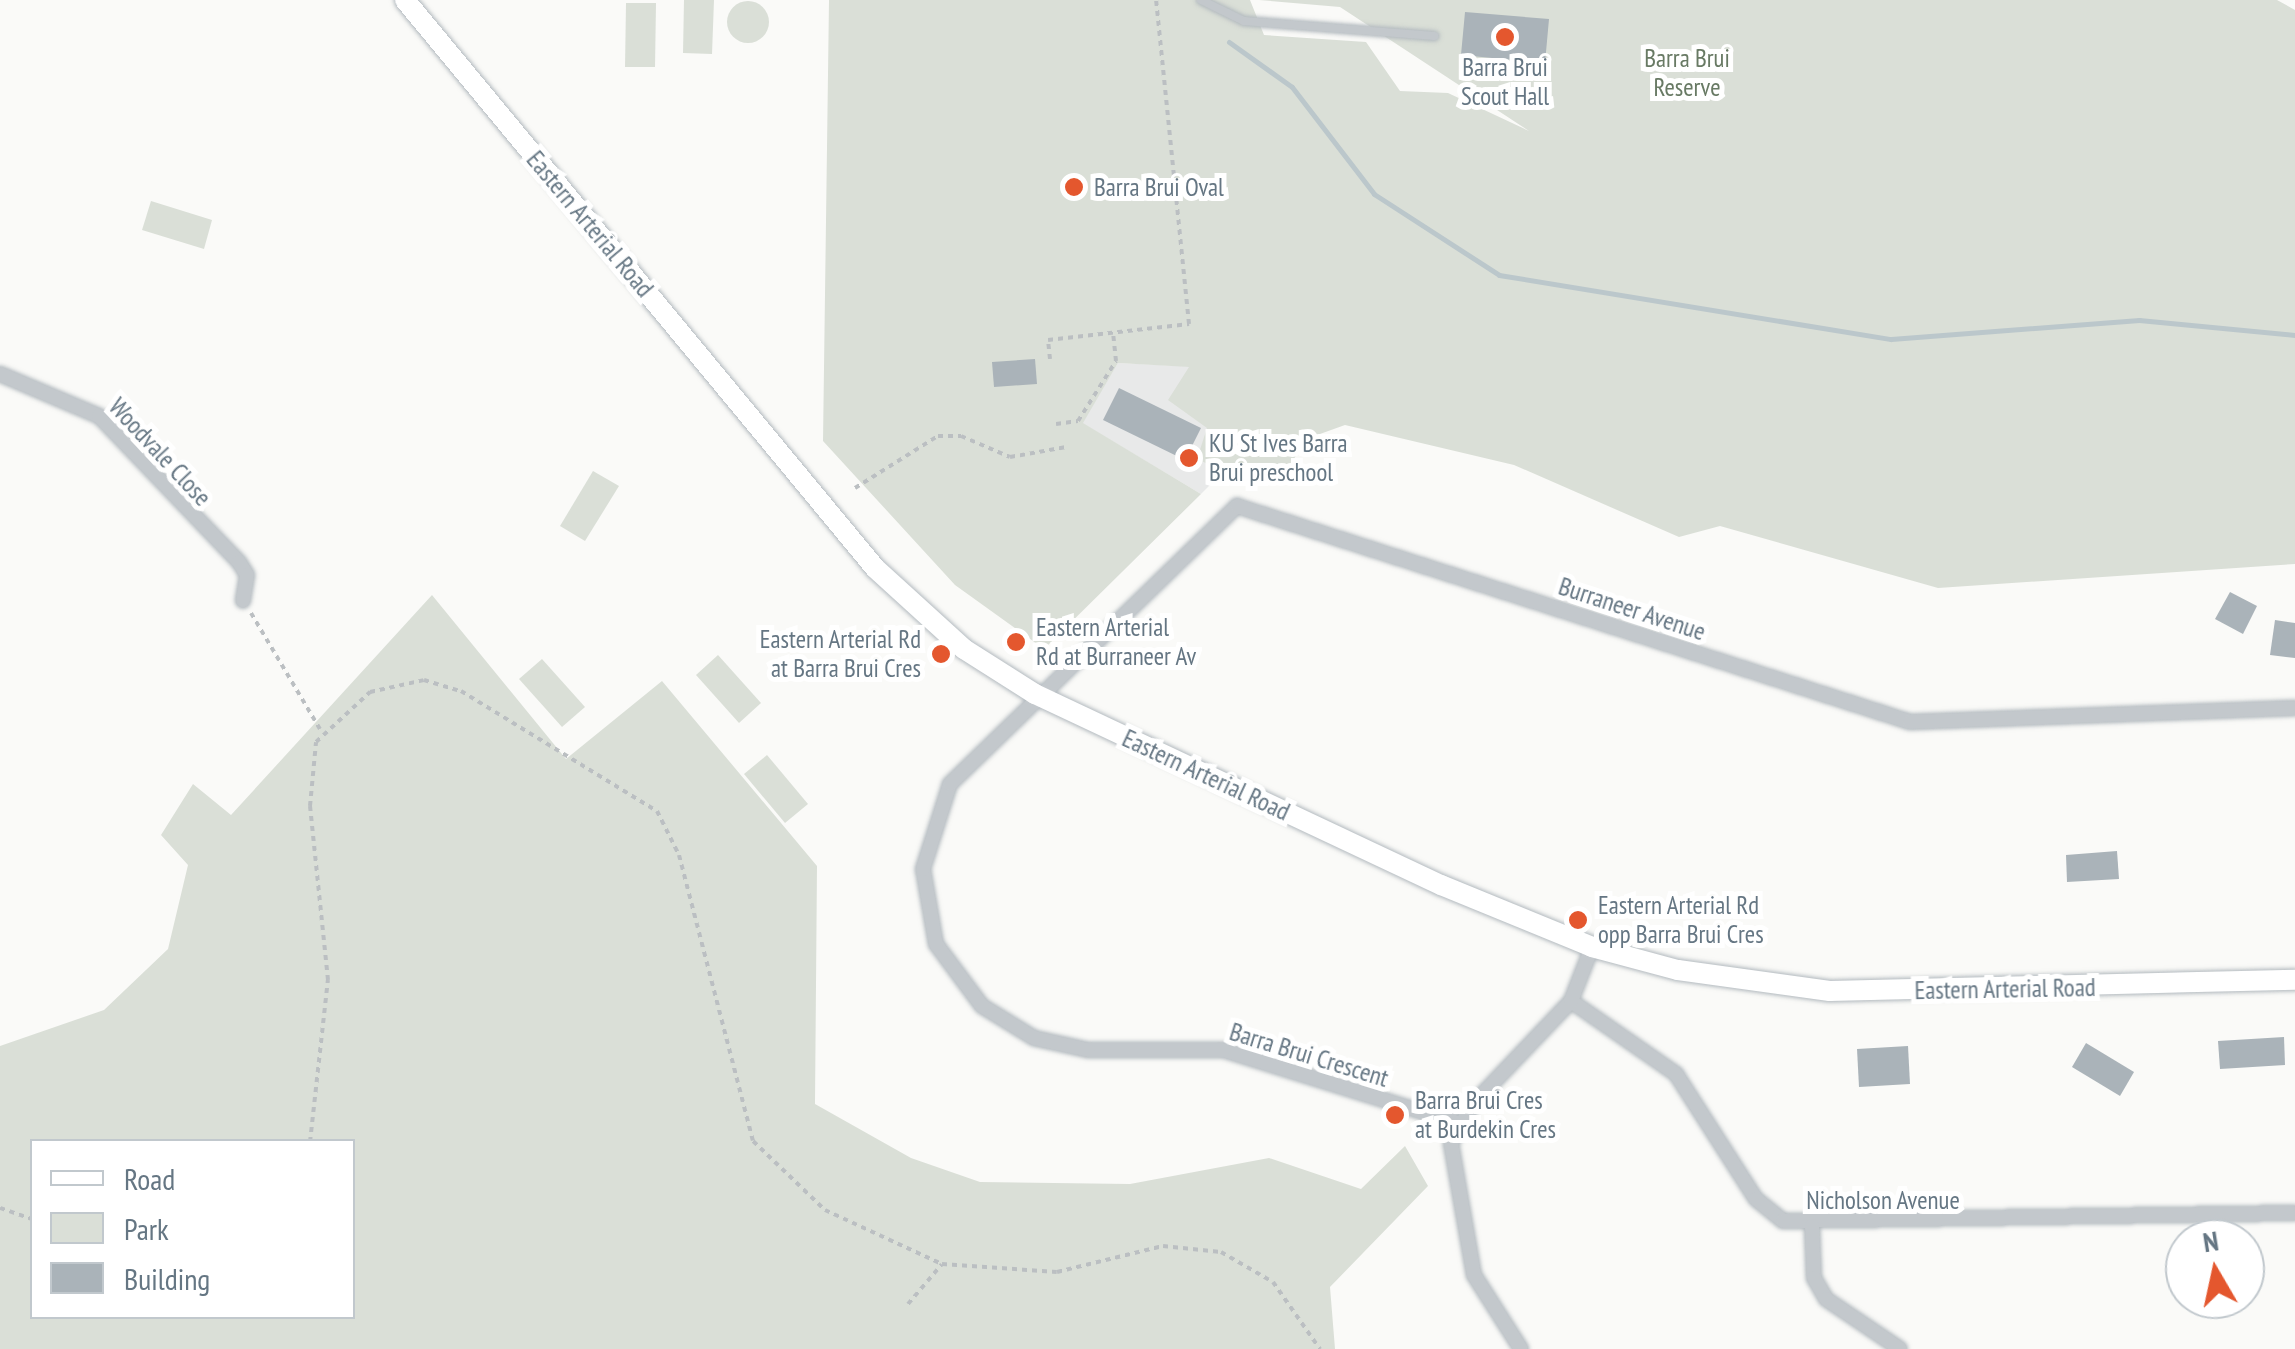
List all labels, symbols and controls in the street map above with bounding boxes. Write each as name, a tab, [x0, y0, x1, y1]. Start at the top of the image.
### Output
marker: Barra Brui Scout Hall	[1494, 26, 1516, 48]
park label: Barra Brui Reserve	[1644, 44, 1730, 103]
place label: Barra Brui Scout Hall	[1461, 53, 1549, 112]
street label: Eastern Arterial Road	[520, 145, 660, 303]
place label: Barra Brui Oval	[1094, 172, 1224, 202]
marker: Barra Brui Oval	[1063, 176, 1085, 198]
street label: Woodvale Close	[103, 392, 217, 512]
place label: KU St Ives Barra Brui preschool	[1209, 429, 1348, 488]
marker: KU St Ives Barra Brui preschool	[1178, 447, 1200, 469]
street label: Burraneer Avenue	[1555, 571, 1709, 647]
place label: Eastern Arterial Rd at Burraneer Av	[1036, 613, 1197, 672]
place label: Eastern Arterial Rd at Barra Brui Cres	[759, 625, 921, 684]
marker: Eastern Arterial Rd at Burraneer Av	[1005, 631, 1027, 653]
marker: Eastern Arterial Rd at Barra Brui Cres	[930, 643, 952, 665]
street label: Eastern Arterial Road	[1117, 723, 1295, 827]
place label: Eastern Arterial Rd opp Barra Brui Cres	[1598, 891, 1764, 950]
marker: Eastern Arterial Rd opp Barra Brui Cres	[1567, 909, 1589, 931]
street label: Eastern Arterial Road	[1914, 972, 2096, 1006]
street label: Barra Brui Crescent	[1226, 1017, 1392, 1093]
place label: Barra Brui Cres at Burdekin Cres	[1415, 1086, 1556, 1145]
marker: Barra Brui Cres at Burdekin Cres	[1384, 1104, 1406, 1126]
legend	[30, 1139, 355, 1319]
text: Road	[124, 1159, 175, 1198]
street label: Nicholson Avenue	[1806, 1185, 1960, 1215]
text: Park	[124, 1209, 169, 1248]
north arrow	[2165, 1219, 2265, 1319]
text: N	[2200, 1221, 2221, 1260]
text: Building	[124, 1259, 210, 1298]

